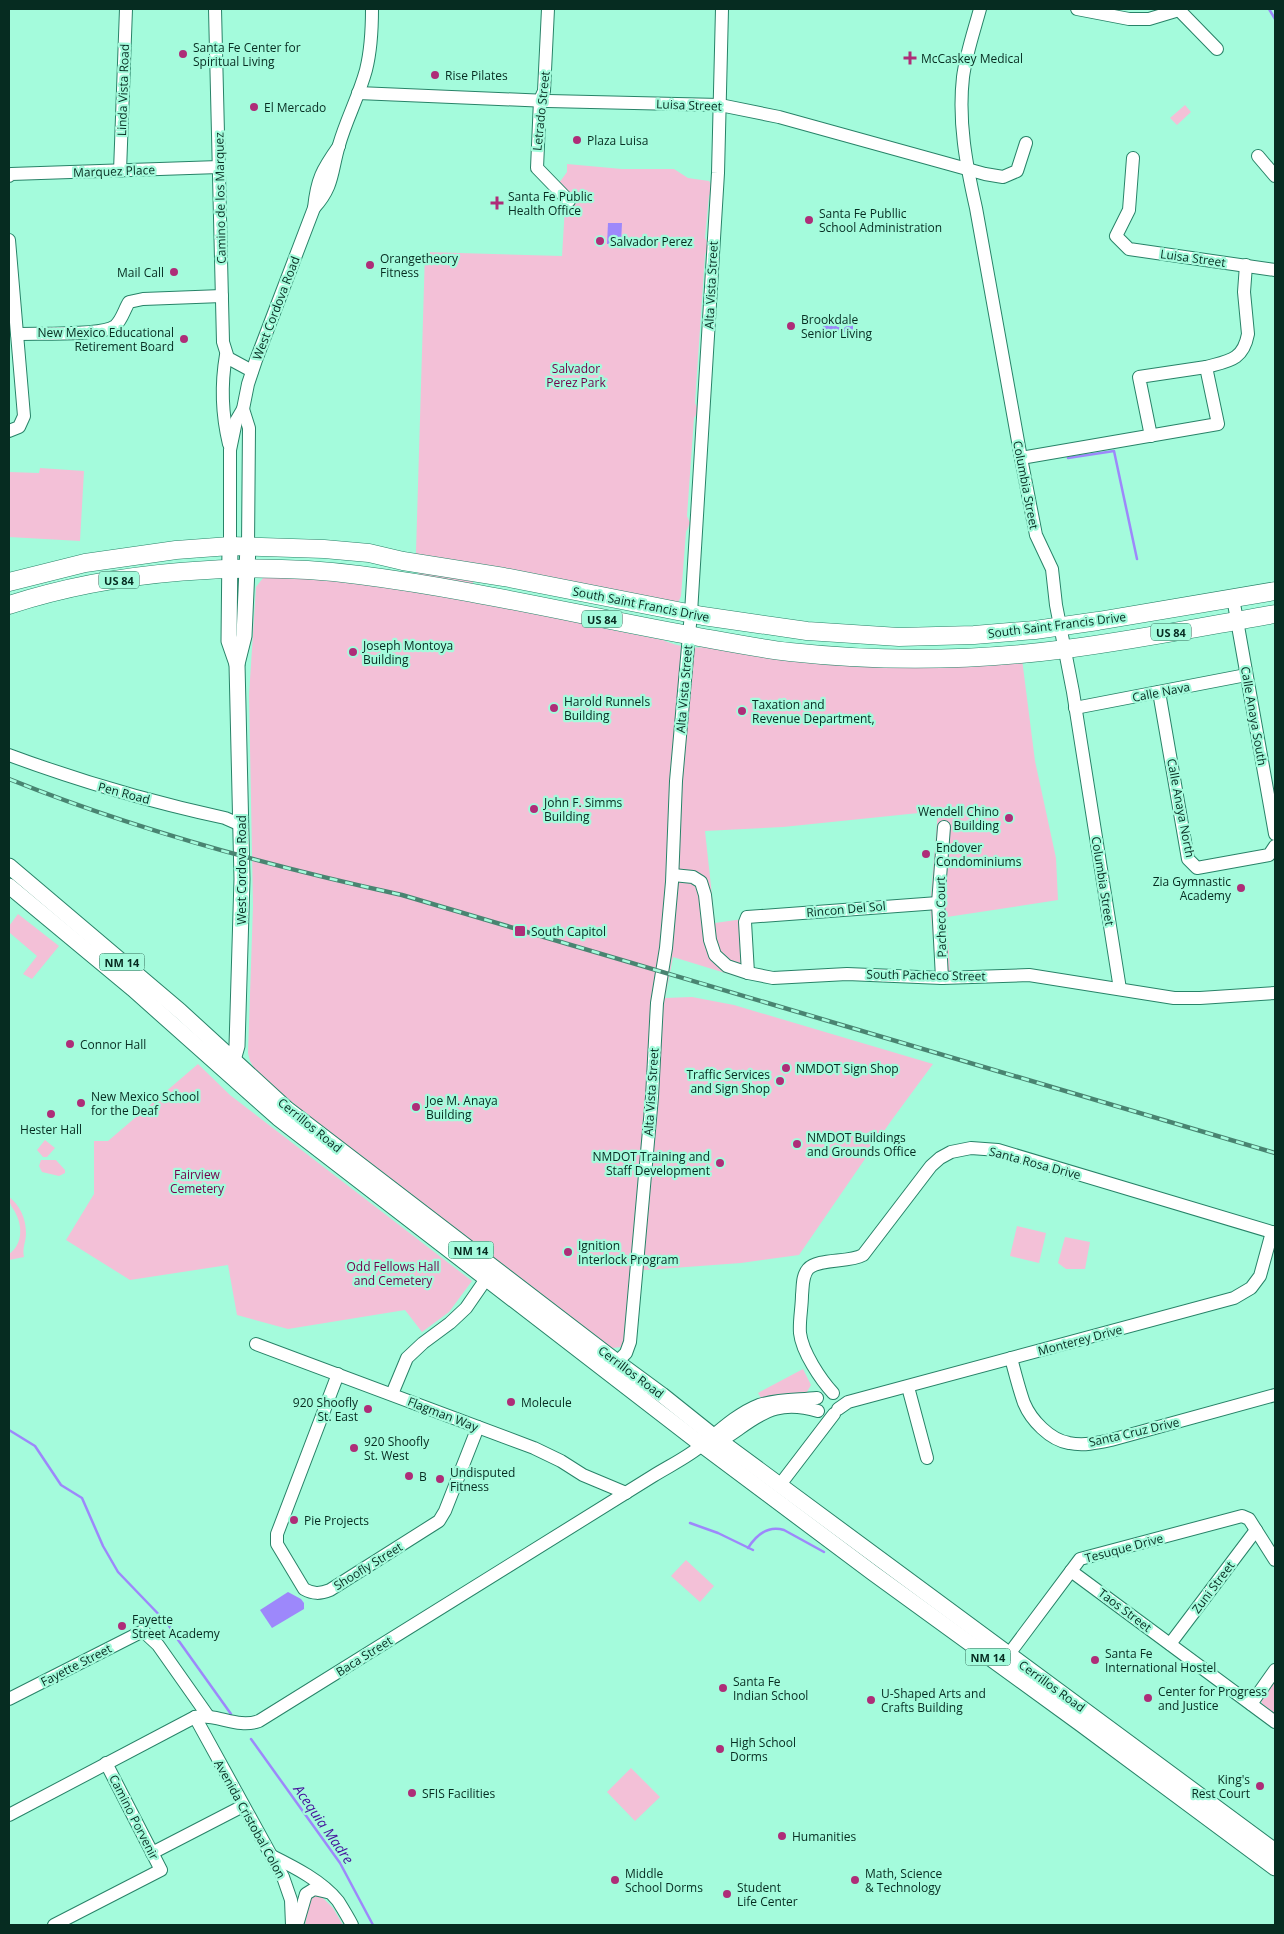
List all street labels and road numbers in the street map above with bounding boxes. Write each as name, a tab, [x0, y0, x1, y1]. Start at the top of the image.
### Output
street label: Linda Vista Road	[113, 44, 133, 136]
street label: Letrado Street	[528, 70, 554, 152]
street label: Luisa Street	[656, 95, 722, 115]
street label: Camino de los Marquez	[210, 132, 230, 264]
street label: Marquez Place	[73, 161, 156, 181]
street label: Alta Vista Street	[700, 241, 722, 329]
street label: Luisa Street	[1159, 245, 1227, 271]
street label: West Cordova Road	[248, 254, 304, 362]
street label: Columbia Street	[1009, 439, 1043, 531]
road number: US 84	[99, 572, 139, 588]
street label: South Saint Francis Drive	[571, 582, 711, 626]
street label: South Saint Francis Drive	[987, 608, 1127, 642]
road number: US 84	[582, 610, 622, 628]
road number: US 84	[1151, 624, 1191, 640]
street label: Alta Vista Street	[672, 644, 696, 734]
street label: Calle Anaya South	[1237, 665, 1271, 767]
street label: Calle Nava	[1131, 678, 1191, 706]
street label: Calle Anaya North	[1163, 757, 1199, 859]
street label: Pen Road	[96, 778, 152, 808]
street label: West Cordova Road	[233, 815, 250, 925]
street label: Columbia Street	[1088, 835, 1118, 927]
street label: Pacheco Court	[932, 876, 950, 958]
street label: Rincon Del Sol	[806, 897, 886, 921]
road number: NM 14	[100, 954, 144, 970]
street label: South Pacheco Street	[866, 965, 986, 985]
street label: Alta Vista Street	[639, 1047, 663, 1137]
street label: Cerrillos Road	[274, 1094, 346, 1156]
street label: Santa Rosa Drive	[987, 1143, 1083, 1183]
road number: NM 14	[448, 1242, 494, 1258]
street label: Monterey Drive	[1036, 1321, 1124, 1359]
street label: Cerrillos Road	[595, 1342, 667, 1402]
street label: Flagman Way	[405, 1393, 482, 1436]
street label: Santa Cruz Drive	[1087, 1413, 1181, 1451]
street label: Tesuque Drive	[1083, 1529, 1165, 1567]
street label: Shoofly Street	[330, 1538, 406, 1594]
street label: Zuni Street	[1188, 1557, 1238, 1617]
street label: Taos Street	[1095, 1584, 1155, 1636]
street label: Baca Street	[333, 1632, 395, 1680]
street label: Fayette Street	[38, 1640, 114, 1690]
road number: NM 14	[966, 1648, 1010, 1665]
street label: Cerrillos Road	[1015, 1656, 1089, 1716]
street label: Avenida Cristobal Colon	[210, 1757, 290, 1881]
street label: Camino Porvenir	[105, 1772, 163, 1863]

